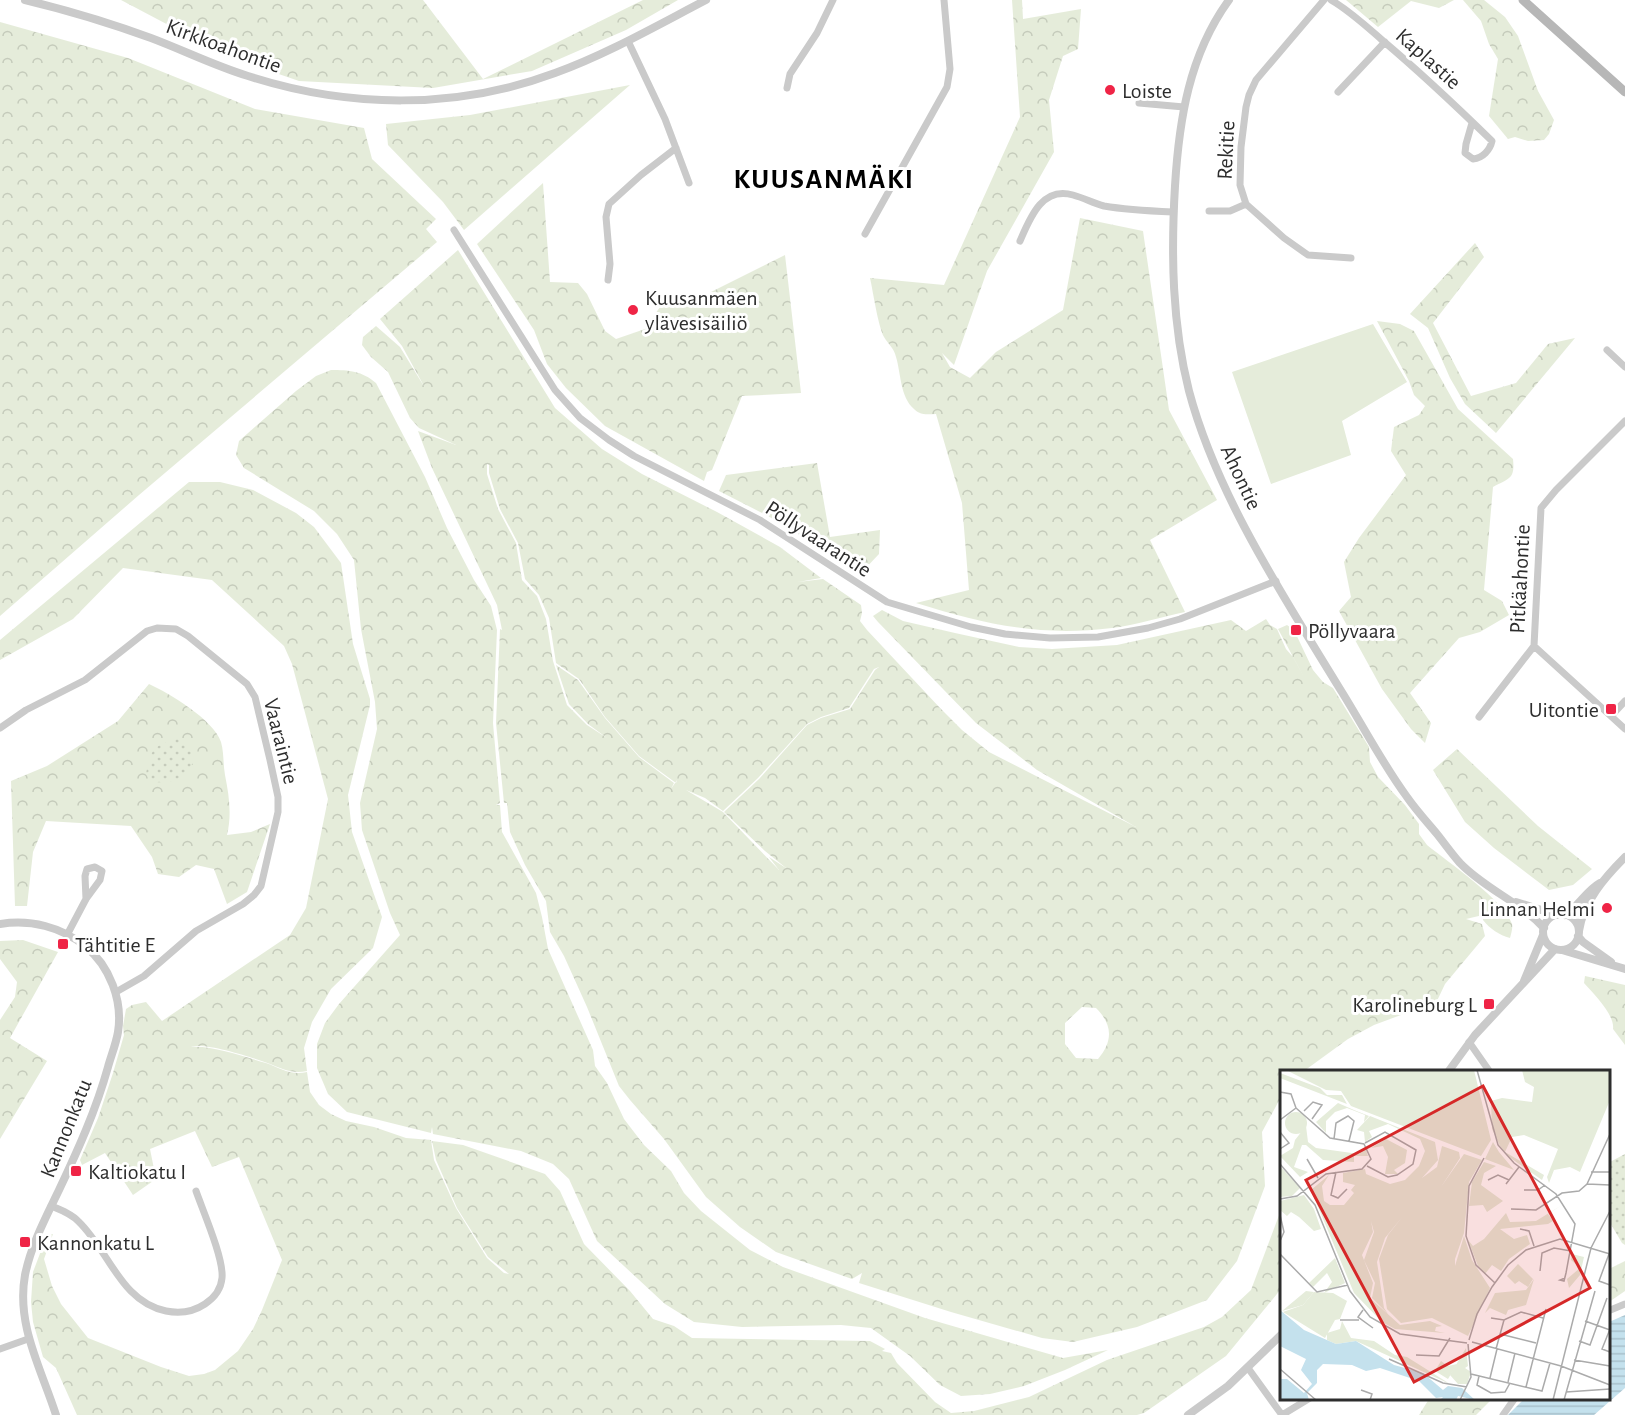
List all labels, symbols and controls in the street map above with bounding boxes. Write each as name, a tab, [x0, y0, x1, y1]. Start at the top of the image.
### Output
street label: Kirkkoahontie	[163, 15, 284, 77]
street label: Kaplastie	[1391, 24, 1465, 93]
place label: Loiste	[1122, 80, 1172, 102]
marker: Loiste	[1103, 83, 1117, 97]
street label: Rekitie	[1213, 120, 1239, 180]
district label: KUUSANMÄKI	[733, 164, 915, 194]
place label: Kuusanmäen ylävesisäiliö	[644, 287, 758, 334]
marker: Kuusanmäen ylävesisäiliö	[626, 303, 640, 317]
street label: Ahontie	[1217, 442, 1266, 513]
street label: Pöllyvaarantie	[762, 497, 875, 581]
street label: Pitkäahontie	[1506, 524, 1534, 634]
place label: Pöllyvaara	[1308, 620, 1396, 642]
marker: Pöllyvaara	[1289, 623, 1303, 637]
street label: Vaaraintie	[260, 696, 302, 786]
place label: Uitontie	[1529, 699, 1599, 721]
marker: Uitontie	[1604, 702, 1618, 716]
place label: Linnan Helmi	[1480, 898, 1595, 920]
marker: Linnan Helmi	[1600, 901, 1614, 915]
place label: Tähtitie E	[75, 934, 155, 956]
marker: Tähtitie E	[56, 937, 70, 951]
place label: Karolineburg L	[1352, 994, 1478, 1016]
marker: Karolineburg L	[1482, 997, 1496, 1011]
inset map	[1280, 1070, 1610, 1400]
street label: Kannonkatu	[36, 1076, 96, 1181]
place label: Kaltiokatu I	[88, 1161, 186, 1183]
marker: Kaltiokatu I	[69, 1164, 83, 1178]
place label: Kannonkatu L	[37, 1232, 155, 1254]
marker: Kannonkatu L	[18, 1235, 32, 1249]

